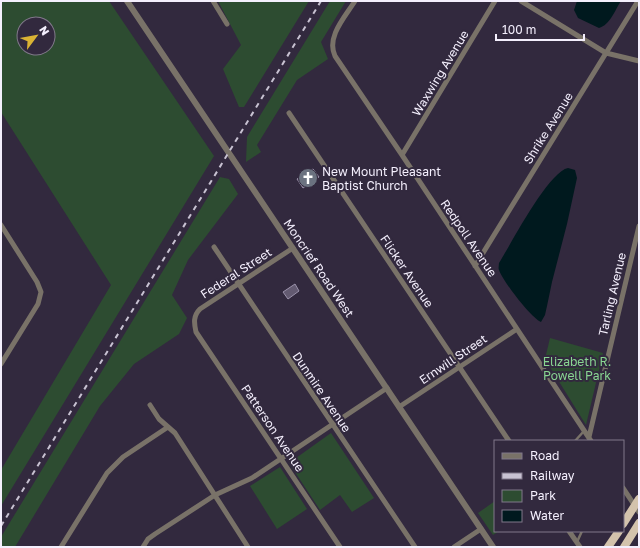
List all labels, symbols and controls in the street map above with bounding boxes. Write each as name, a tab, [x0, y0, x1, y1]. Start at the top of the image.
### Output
north arrow	[16, 16, 56, 56]
scale bar	[496, 16, 584, 42]
text: 100 m	[502, 22, 536, 37]
text: N	[37, 23, 53, 37]
street label: Waxwing Avenue	[408, 27, 472, 119]
street label: Shrike Avenue	[520, 89, 576, 167]
place label: New Mount Pleasant Baptist Church	[322, 164, 441, 193]
church icon: New Mount Pleasant Baptist Church	[297, 167, 319, 189]
street label: Redpoll Avenue	[438, 196, 500, 280]
street label: Moncrief Road West	[281, 216, 358, 320]
street label: Flicker Avenue	[377, 232, 437, 310]
street label: Federal Street	[198, 244, 275, 302]
street label: Tarling Avenue	[595, 251, 629, 337]
street label: Ernwill Street	[416, 331, 490, 387]
street label: Dunmire Avenue	[290, 349, 354, 435]
park label: Elizabeth R. Powell Park	[543, 354, 611, 383]
street label: Patterson Avenue	[238, 382, 308, 474]
legend	[494, 440, 624, 532]
text: Road	[530, 448, 559, 463]
text: Railway	[530, 468, 575, 483]
text: Park	[530, 488, 556, 503]
text: Water	[530, 508, 564, 523]

